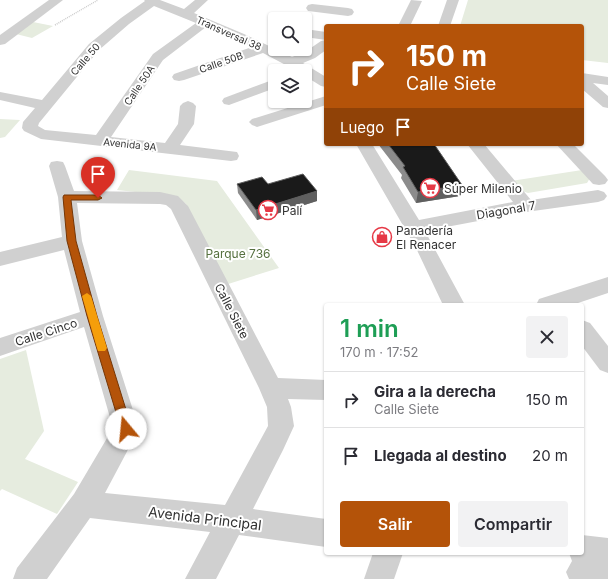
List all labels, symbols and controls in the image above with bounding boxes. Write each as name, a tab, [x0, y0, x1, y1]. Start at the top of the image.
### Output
map controls	[268, 12, 312, 108]
button: search	[268, 12, 312, 56]
street label: Transversal 38	[195, 13, 263, 53]
text: 150 m	[406, 39, 487, 73]
street label: Calle 50	[68, 40, 102, 78]
icon: right	[340, 40, 392, 92]
street label: Calle 50B	[198, 49, 244, 75]
street label: Calle 50A	[121, 63, 157, 107]
button: layers	[268, 64, 312, 108]
text: Calle Siete	[406, 73, 496, 94]
icon: arrive	[392, 116, 414, 138]
text: Luego	[340, 118, 384, 137]
street label: Avenida 9A	[103, 135, 157, 153]
pin	[81, 157, 115, 198]
icon: arrive	[87, 163, 109, 185]
supermarket icon: Súper Milenio	[419, 177, 441, 199]
place label: Súper Milenio	[444, 181, 522, 196]
street label: Diagonal 7	[475, 197, 537, 223]
supermarket icon: Palí	[257, 199, 279, 221]
place label: Palí	[282, 203, 302, 218]
place label: Panadería El Renacer	[396, 223, 457, 252]
shop icon: Panadería El Renacer	[371, 226, 393, 248]
park label: Parque 736	[206, 246, 270, 261]
street label: Calle Siete	[212, 281, 252, 341]
text: 1 min	[340, 314, 399, 343]
street label: Calle Cinco	[13, 315, 79, 349]
button: close	[526, 316, 568, 358]
text: 170 m · 17:52	[340, 344, 419, 360]
text: Gira a la derecha	[374, 382, 496, 401]
icon: right	[340, 389, 362, 411]
text: 150 m	[526, 390, 568, 409]
text: Calle Siete	[374, 401, 439, 417]
position arrow	[105, 408, 147, 450]
icon: arrive	[340, 445, 362, 467]
text: Llegada al destino	[374, 446, 507, 465]
text: 20 m	[532, 446, 568, 465]
button: Salir	[340, 501, 450, 547]
button: Compartir	[458, 501, 568, 547]
street label: Avenida Principal	[147, 503, 263, 533]

